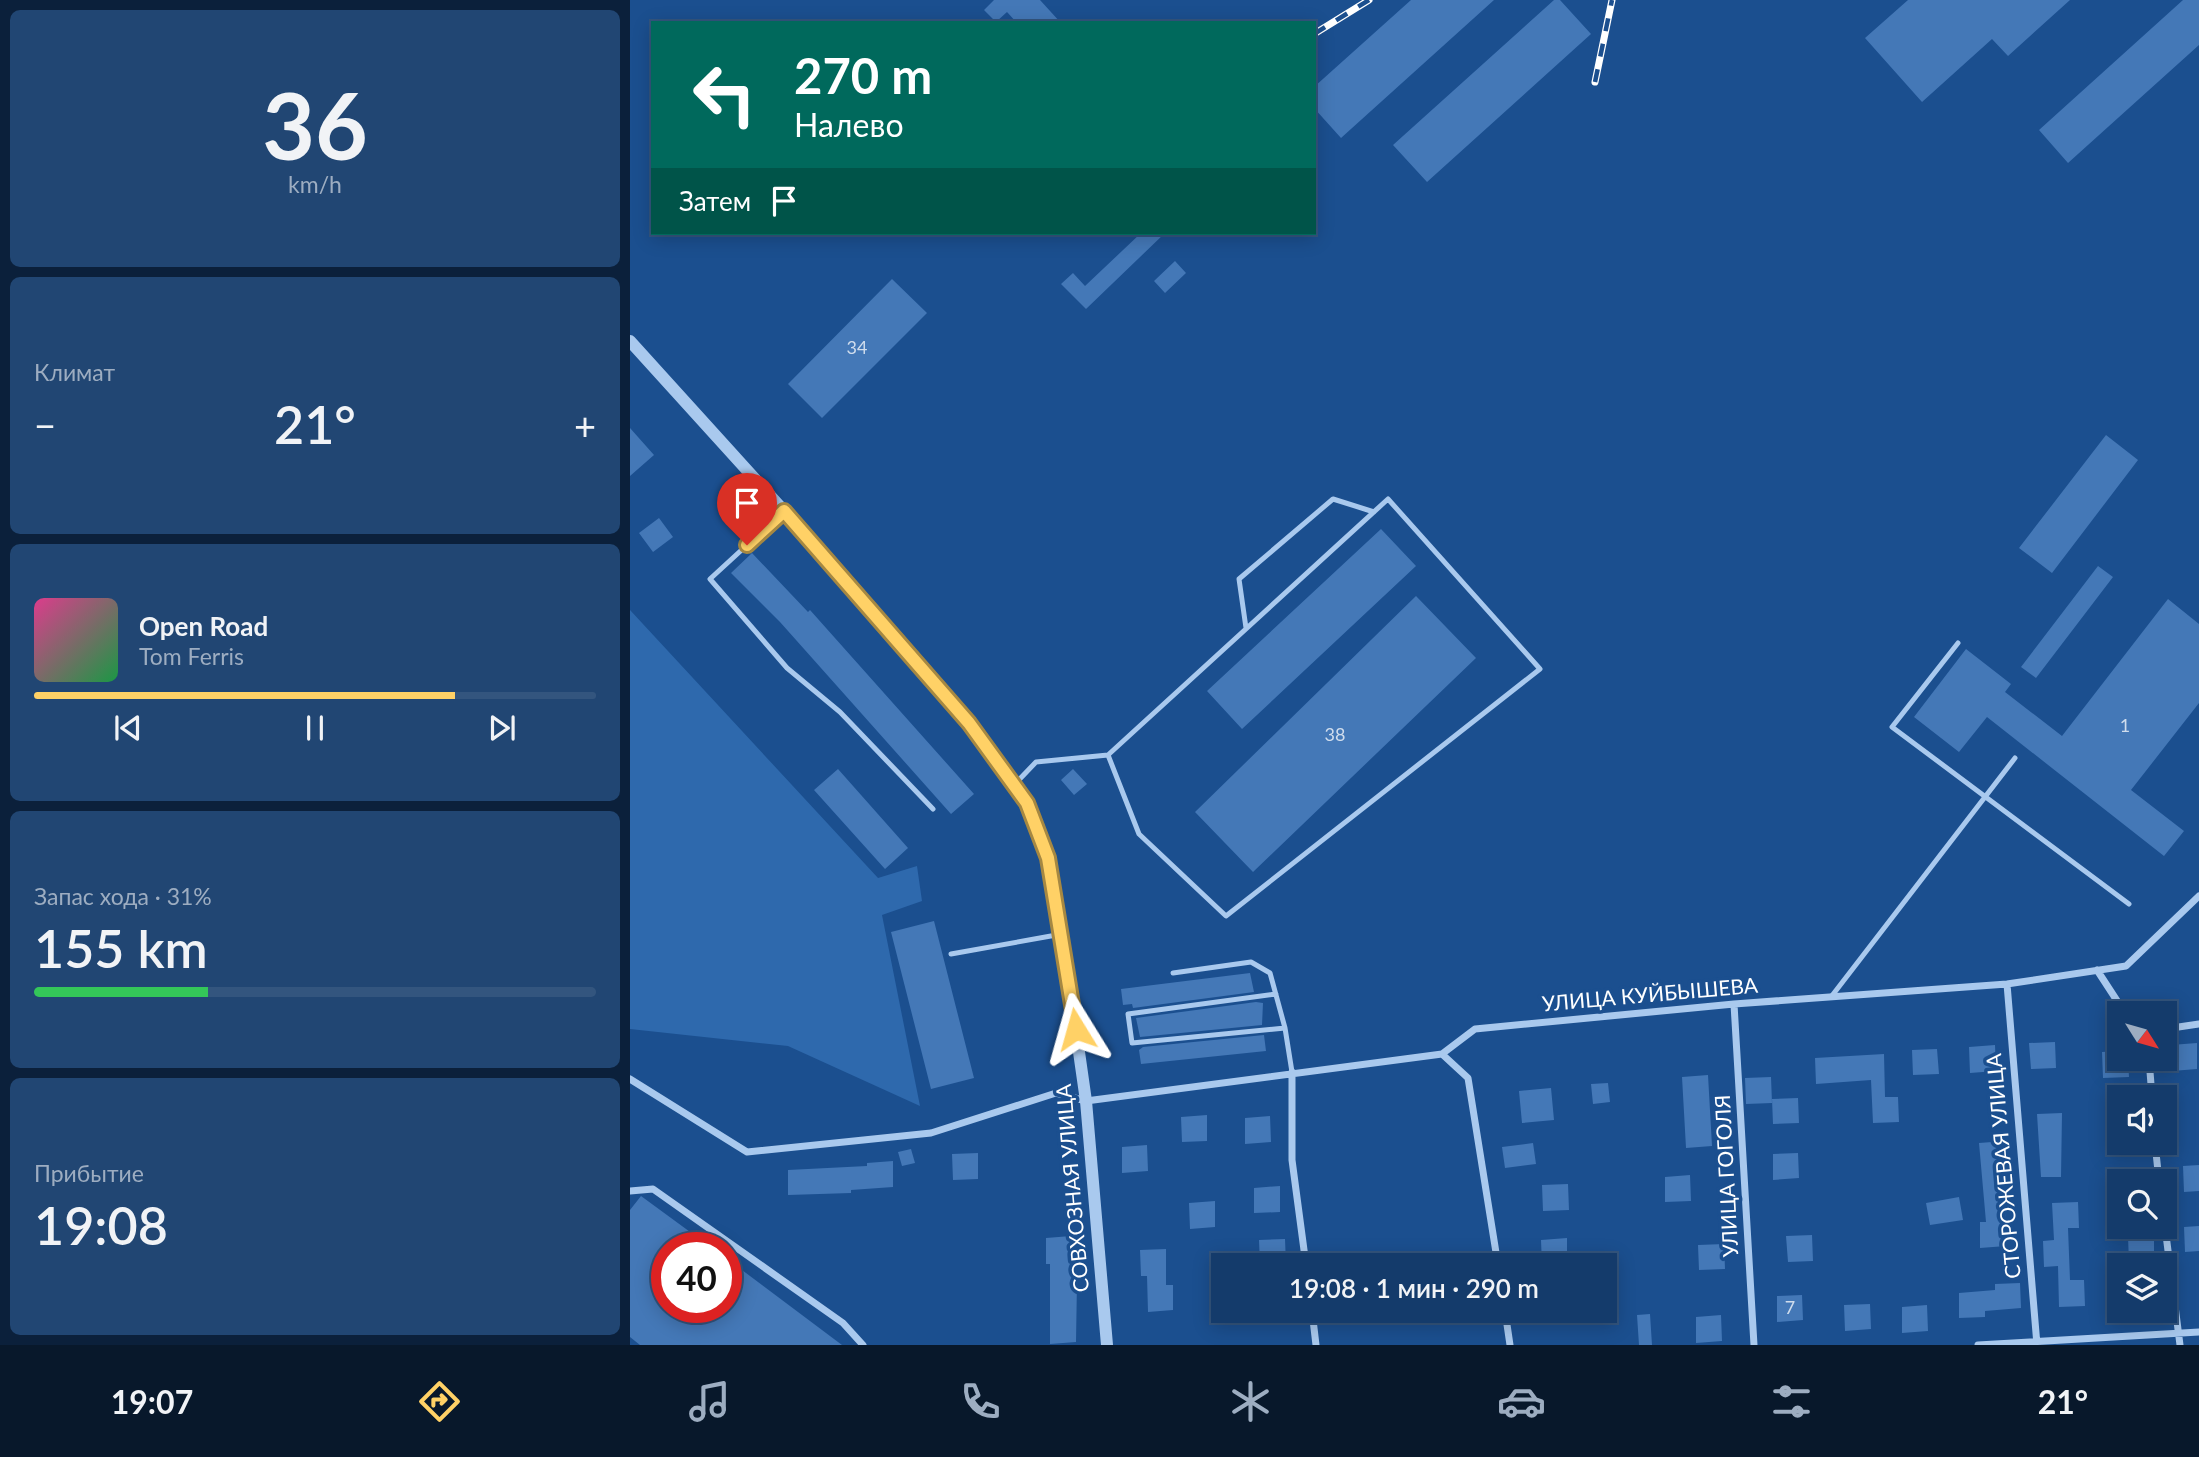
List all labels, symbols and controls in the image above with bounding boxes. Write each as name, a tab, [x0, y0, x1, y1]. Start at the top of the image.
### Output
text: 270 m	[794, 46, 932, 104]
icon: left	[679, 49, 770, 140]
text: 36	[262, 70, 368, 179]
text: Налево	[794, 105, 904, 144]
text: km/h	[288, 170, 342, 198]
icon: arrive	[765, 182, 803, 220]
text: Затем	[679, 185, 751, 217]
house number: 34	[847, 336, 867, 358]
text: Климат	[34, 358, 115, 386]
text: 21°	[274, 393, 356, 455]
text: −	[34, 402, 56, 448]
text: +	[574, 402, 596, 448]
pin	[717, 473, 777, 545]
icon: arrive	[728, 484, 766, 522]
text: Open Road	[139, 610, 268, 642]
text: Tom Ferris	[139, 642, 244, 670]
icon: previous	[109, 709, 147, 747]
icon: pause	[296, 709, 334, 747]
icon: next	[483, 709, 521, 747]
house number: 1	[2120, 714, 2130, 736]
house number: 38	[1325, 723, 1345, 745]
text: Запас хода · 31%	[34, 882, 212, 910]
text: 155 km	[34, 917, 208, 979]
street label: УЛИЦА КУЙБЫШЕВА	[1541, 972, 1760, 1015]
position arrow	[1039, 992, 1113, 1066]
north arrow	[2107, 1001, 2177, 1071]
map controls	[2107, 1001, 2177, 1323]
street label: СТОРОЖЕВАЯ УЛИЦА	[1980, 1052, 2025, 1280]
street label: СОВХОЗНАЯ УЛИЦА	[1050, 1082, 1093, 1293]
button: sound	[2107, 1085, 2177, 1155]
street label: УЛИЦА ГОГОЛЯ	[1709, 1094, 1742, 1258]
text: Прибытие	[34, 1159, 144, 1187]
button: search	[2107, 1169, 2177, 1239]
text: 19:08	[34, 1194, 168, 1256]
speed limit sign: 40	[651, 1232, 742, 1323]
button: layers	[2107, 1253, 2177, 1323]
text: 19:08 · 1 мин · 290 m	[1289, 1272, 1539, 1304]
house number: 7	[1785, 1296, 1795, 1318]
icon: directions	[415, 1377, 464, 1426]
icon: music	[685, 1377, 734, 1426]
icon: phone	[956, 1377, 1005, 1426]
icon: climate	[1226, 1377, 1275, 1426]
icon: car	[1497, 1377, 1546, 1426]
icon: filters	[1767, 1377, 1816, 1426]
text: 19:07	[111, 1382, 193, 1421]
text: 21°	[2038, 1382, 2088, 1421]

